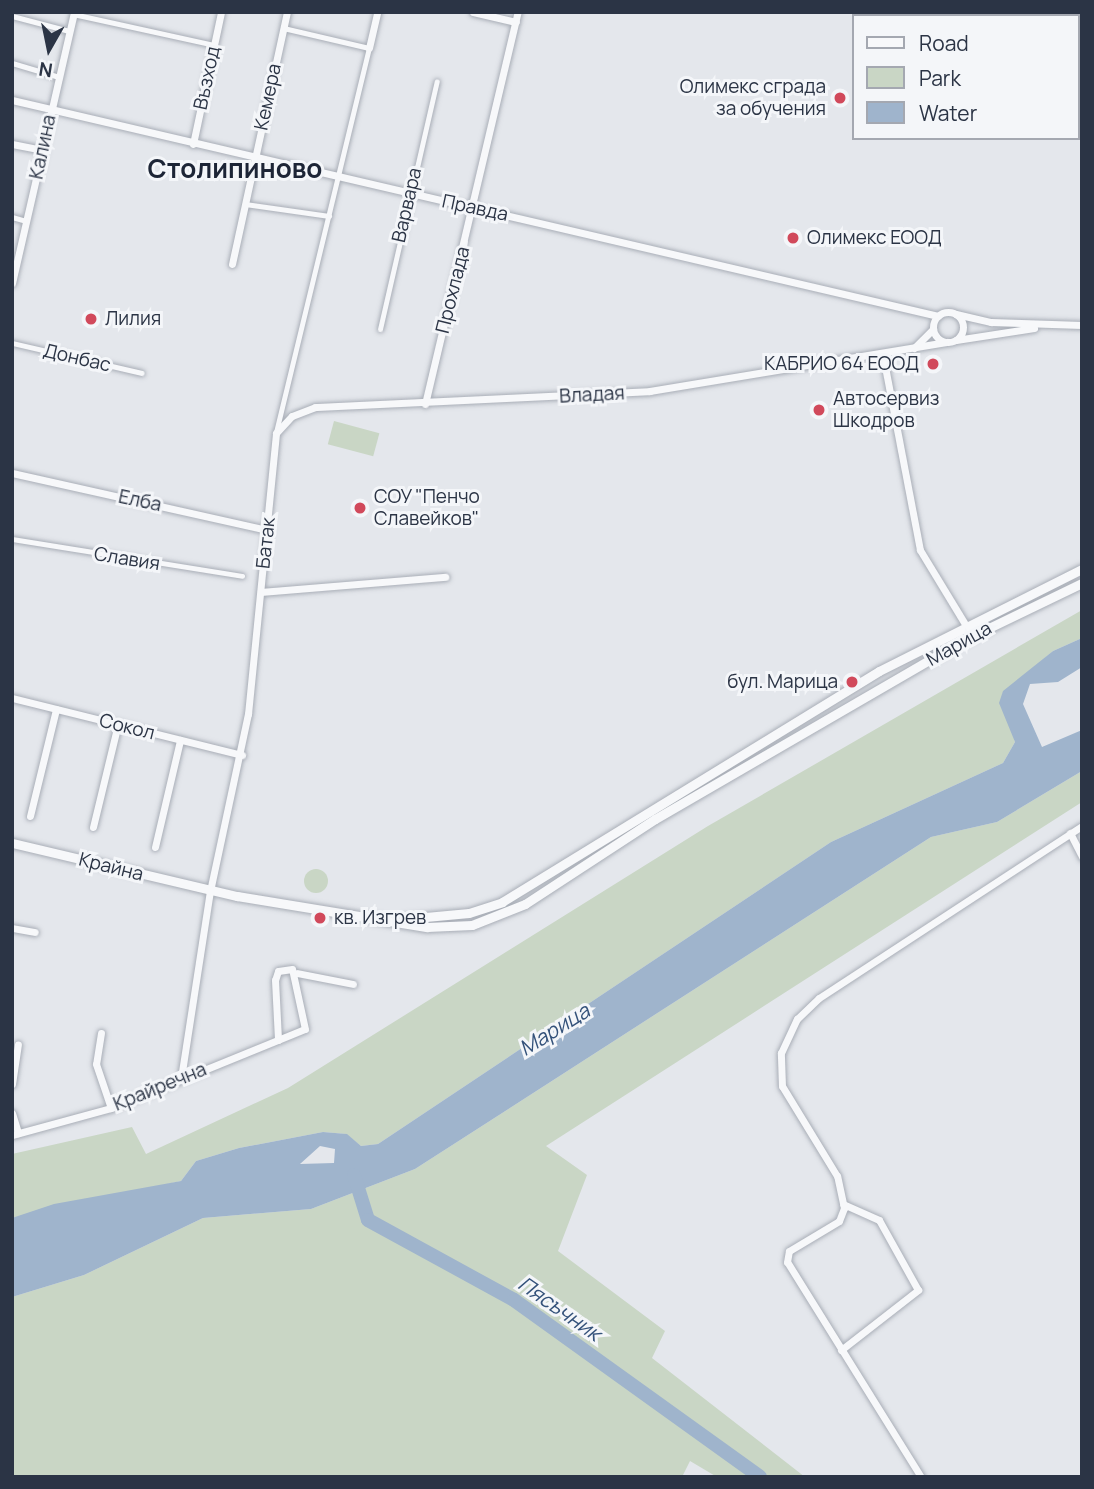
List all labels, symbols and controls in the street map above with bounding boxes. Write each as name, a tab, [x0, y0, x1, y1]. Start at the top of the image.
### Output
north arrow	[14, 14, 84, 84]
legend	[852, 14, 1080, 140]
text: Road	[919, 29, 969, 57]
street label: Възход	[189, 44, 225, 112]
text: N	[37, 56, 54, 84]
street label: Кемера	[250, 62, 286, 132]
text: Park	[919, 64, 961, 92]
place label: Олимекс сграда за обучения	[680, 76, 826, 120]
marker: Олимекс сграда за обучения	[832, 90, 848, 106]
text: Water	[919, 99, 977, 127]
street label: Калина	[25, 113, 61, 181]
district label: Столипиново	[148, 153, 322, 185]
street label: Варвара	[387, 165, 427, 245]
street label: Правда	[440, 190, 510, 226]
place label: Олимекс ЕООД	[807, 227, 942, 249]
marker: Олимекс ЕООД	[785, 230, 801, 246]
street label: Прохлада	[431, 244, 475, 336]
place label: Лилия	[105, 308, 161, 330]
marker: Лилия	[83, 311, 99, 327]
street label: Донбас	[41, 339, 113, 377]
place label: КАБРИО 64 ЕООД	[764, 353, 919, 375]
marker: КАБРИО 64 ЕООД	[925, 356, 941, 372]
street label: Владая	[559, 382, 625, 408]
place label: Автосервиз Шкодров	[833, 388, 939, 432]
marker: Автосервиз Шкодров	[811, 402, 827, 418]
street label: Елба	[116, 485, 164, 517]
place label: СОУ "Пенчо Славейков"	[374, 486, 481, 530]
marker: СОУ "Пенчо Славейков"	[352, 500, 368, 516]
street label: Батак	[252, 516, 280, 570]
street label: Славия	[92, 543, 162, 575]
street label: Марица	[922, 617, 996, 671]
place label: бул. Марица	[727, 671, 838, 693]
marker: бул. Марица	[844, 674, 860, 690]
street label: Сокол	[97, 709, 157, 745]
street label: Крайна	[76, 848, 146, 886]
place label: кв. Изгрев	[334, 907, 426, 929]
marker: кв. Изгрев	[312, 910, 328, 926]
water label: Марица	[514, 998, 594, 1060]
street label: Крайречна	[110, 1058, 210, 1116]
water label: Пясъчник	[514, 1270, 606, 1346]

